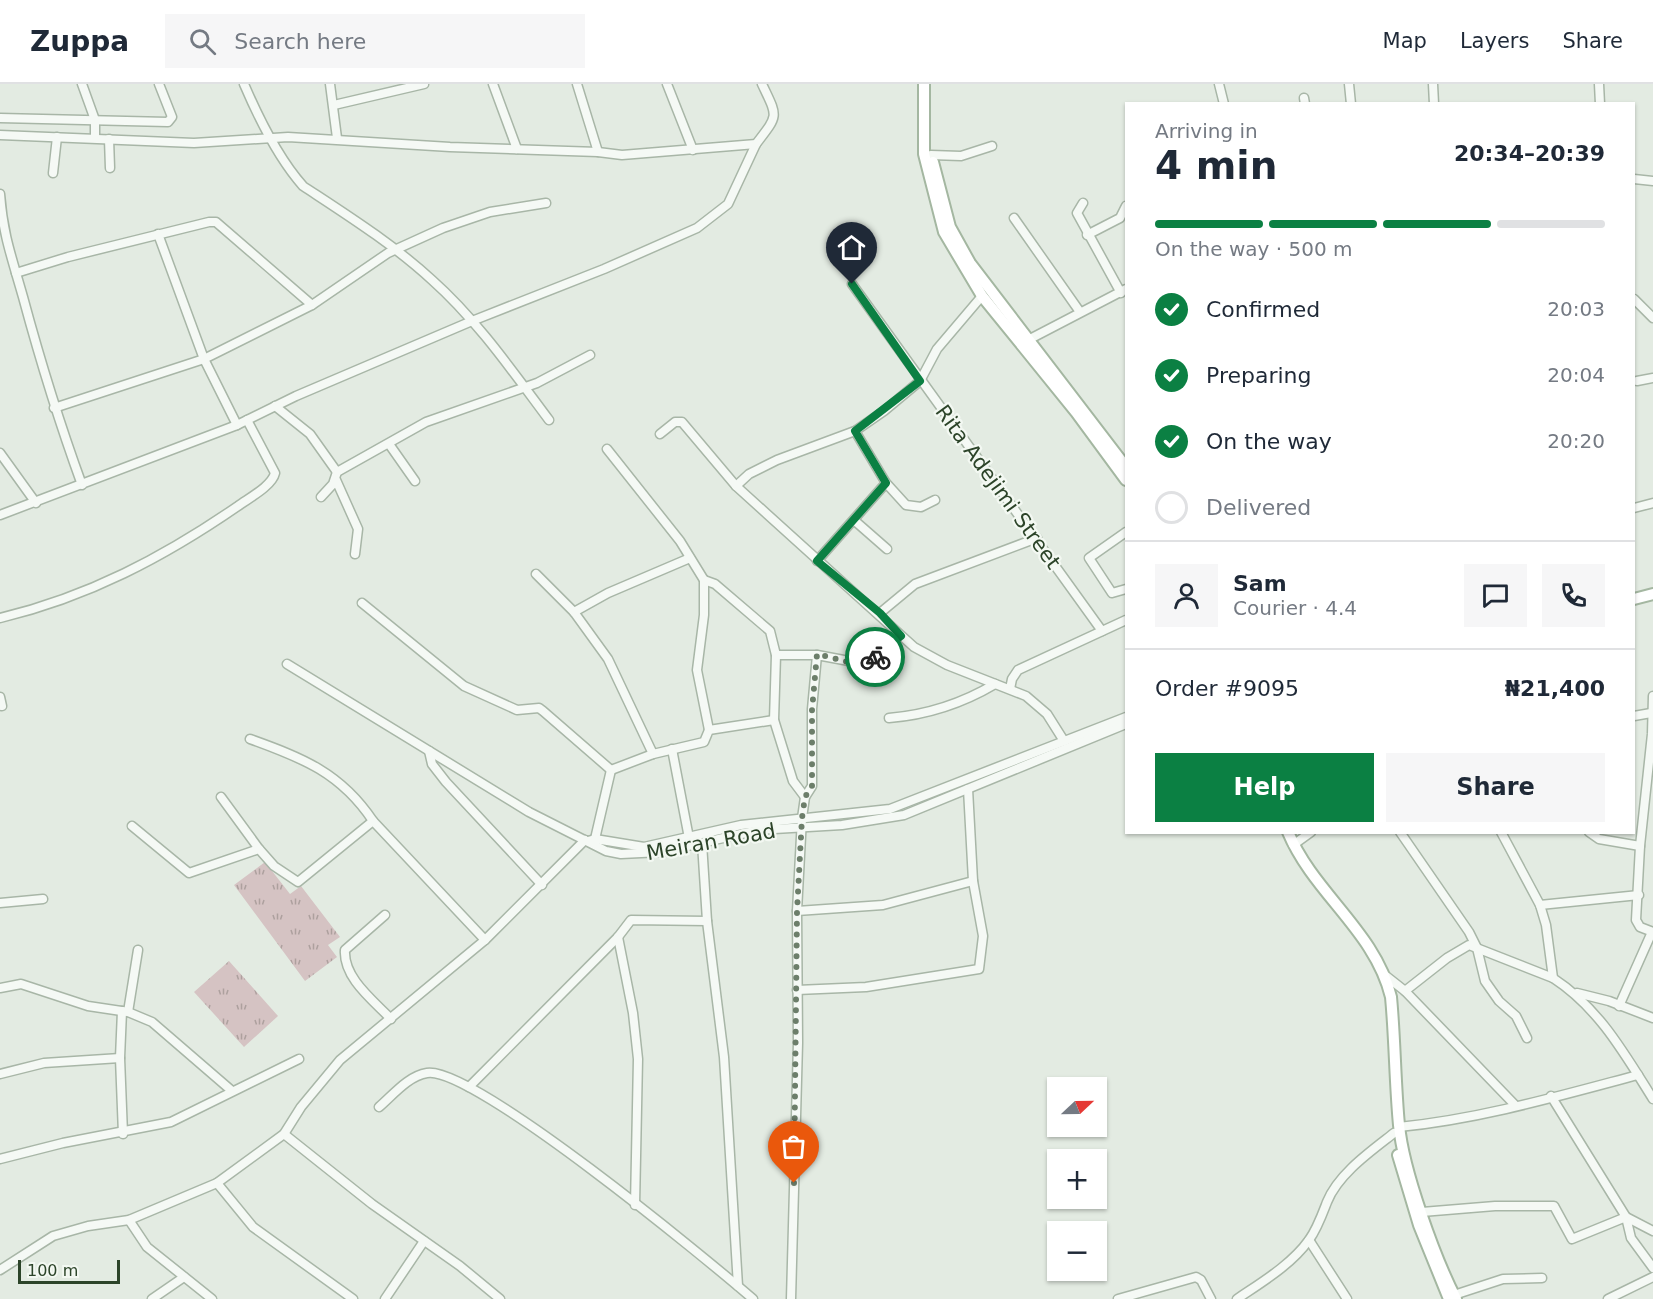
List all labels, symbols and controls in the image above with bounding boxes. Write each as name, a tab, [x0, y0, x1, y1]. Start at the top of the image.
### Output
search box	[165, 14, 585, 68]
text: Zuppa	[30, 25, 129, 58]
icon: search	[186, 25, 219, 58]
text: Search here	[234, 29, 366, 54]
text: Map	[1383, 29, 1427, 53]
text: Layers	[1460, 29, 1529, 53]
text: Share	[1562, 29, 1623, 53]
text: Arriving in	[1155, 119, 1258, 143]
text: 20:34–20:39	[1454, 141, 1605, 166]
text: 4 min	[1155, 143, 1277, 188]
pin	[826, 222, 877, 284]
icon: home	[835, 231, 868, 264]
text: On the way · 500 m	[1155, 237, 1353, 261]
icon: check	[1155, 293, 1188, 326]
text: Confirmed	[1206, 297, 1320, 322]
text: 20:03	[1547, 297, 1605, 321]
icon: check	[1155, 359, 1188, 392]
text: Preparing	[1206, 363, 1312, 388]
text: 20:04	[1547, 363, 1605, 387]
street label: Rita Adejimi Street	[930, 400, 1066, 574]
icon: check	[1155, 425, 1188, 458]
text: On the way	[1206, 429, 1332, 454]
text: 20:20	[1547, 429, 1605, 453]
text: Delivered	[1206, 495, 1311, 520]
button: person	[1155, 564, 1218, 627]
button: chat	[1464, 564, 1527, 627]
button: phone	[1542, 564, 1605, 627]
text: Sam	[1233, 571, 1287, 596]
text: Courier · 4.4	[1233, 596, 1357, 620]
courier	[845, 627, 905, 687]
icon: bike	[859, 641, 892, 674]
text: Order #9095	[1155, 676, 1299, 701]
text: ₦21,400	[1505, 676, 1605, 701]
button: Help	[1155, 753, 1374, 822]
button: Share	[1386, 753, 1605, 822]
street label: Meiran Road	[644, 819, 778, 865]
north arrow	[1047, 1077, 1107, 1137]
map controls	[1047, 1077, 1107, 1281]
pin	[768, 1121, 819, 1183]
icon: bag	[777, 1130, 810, 1163]
button: +	[1047, 1149, 1107, 1209]
button: −	[1047, 1221, 1107, 1281]
scale bar	[18, 1257, 120, 1284]
text: 100 m	[27, 1261, 78, 1280]

